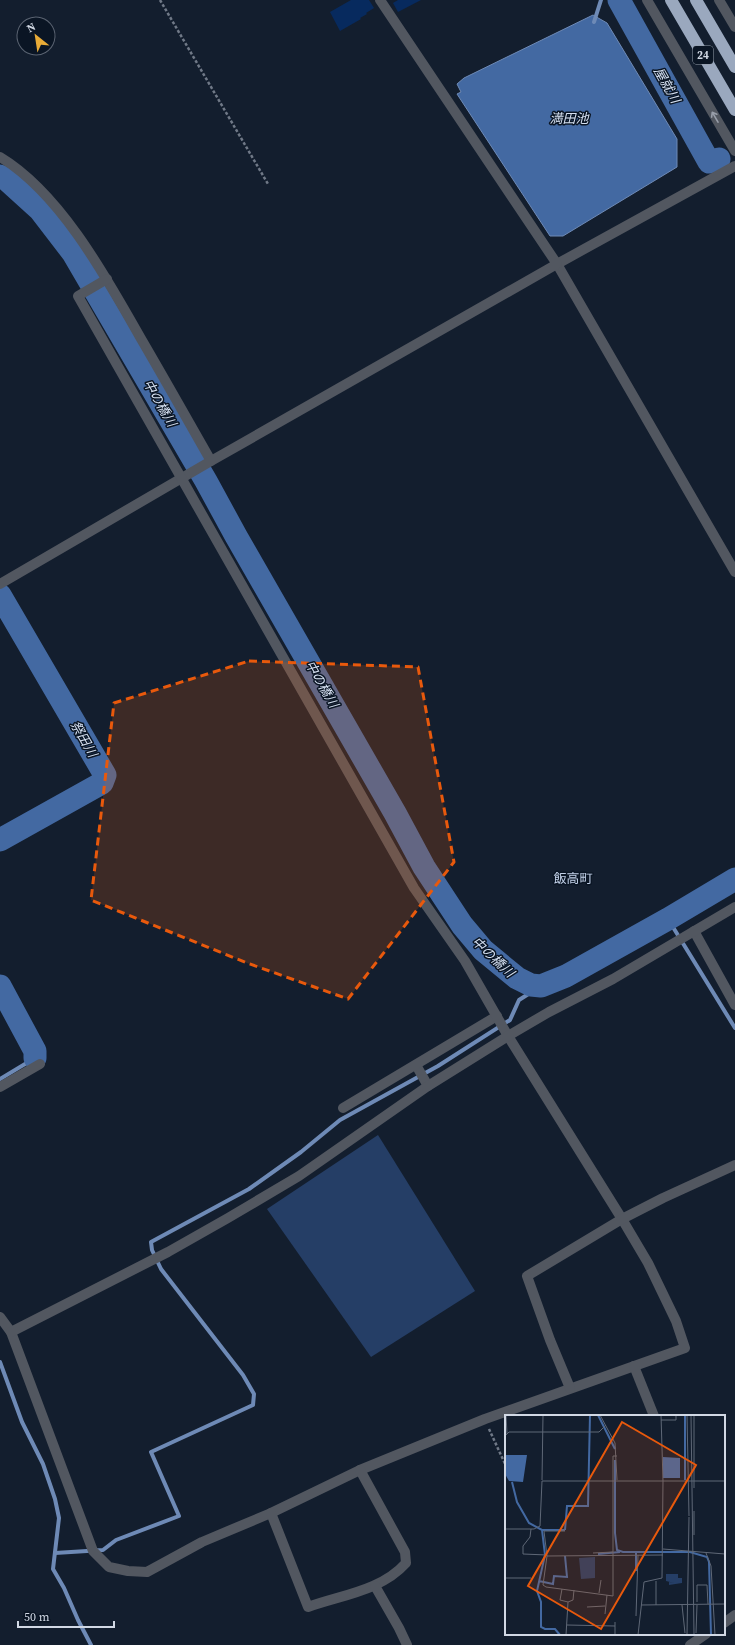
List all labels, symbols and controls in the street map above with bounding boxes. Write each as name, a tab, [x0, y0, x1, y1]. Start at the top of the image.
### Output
north arrow	[16, 16, 56, 56]
text: N	[24, 19, 38, 36]
road number: 24	[693, 46, 713, 64]
water label: 屋就川	[650, 64, 685, 108]
water label: 満田池	[549, 110, 590, 127]
one-way arrow	[711, 111, 719, 123]
water label: 中の橋川	[140, 376, 181, 431]
water label: 中の橋川	[302, 657, 343, 712]
water label: 祭田川	[67, 718, 102, 762]
district label: 飯高町	[553, 870, 593, 887]
water label: 中の橋川	[468, 933, 519, 982]
inset map	[505, 1415, 725, 1635]
scale bar	[18, 1603, 114, 1629]
text: 50 m	[24, 1609, 50, 1625]

